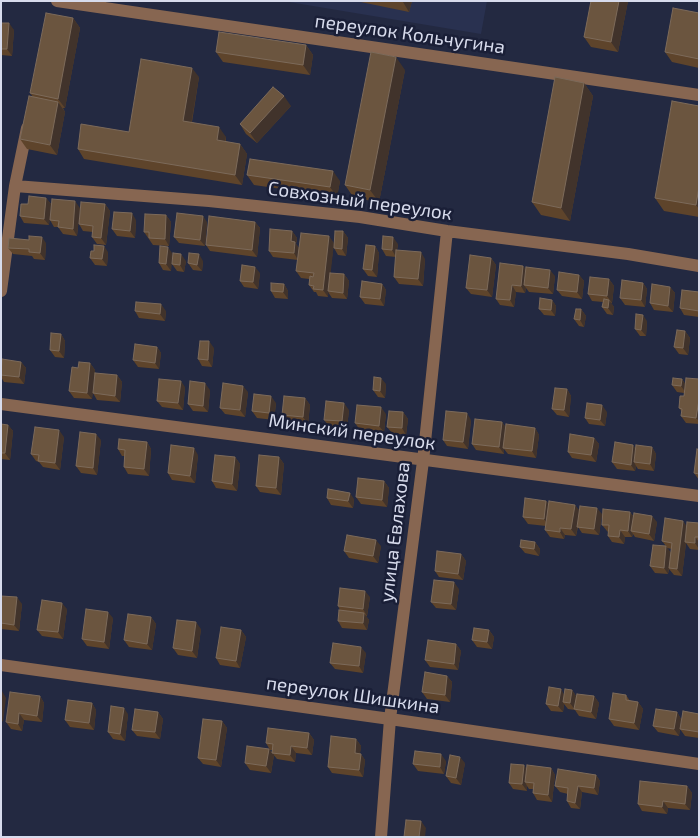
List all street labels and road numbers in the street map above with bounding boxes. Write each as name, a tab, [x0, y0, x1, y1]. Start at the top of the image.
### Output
street label: переулок Кольчугина	[313, 9, 507, 59]
street label: Совхозный переулок	[266, 177, 454, 225]
street label: Минский переулок	[267, 409, 437, 455]
street label: улица Евлахова	[375, 460, 415, 604]
street label: переулок Шишкина	[265, 672, 441, 718]

